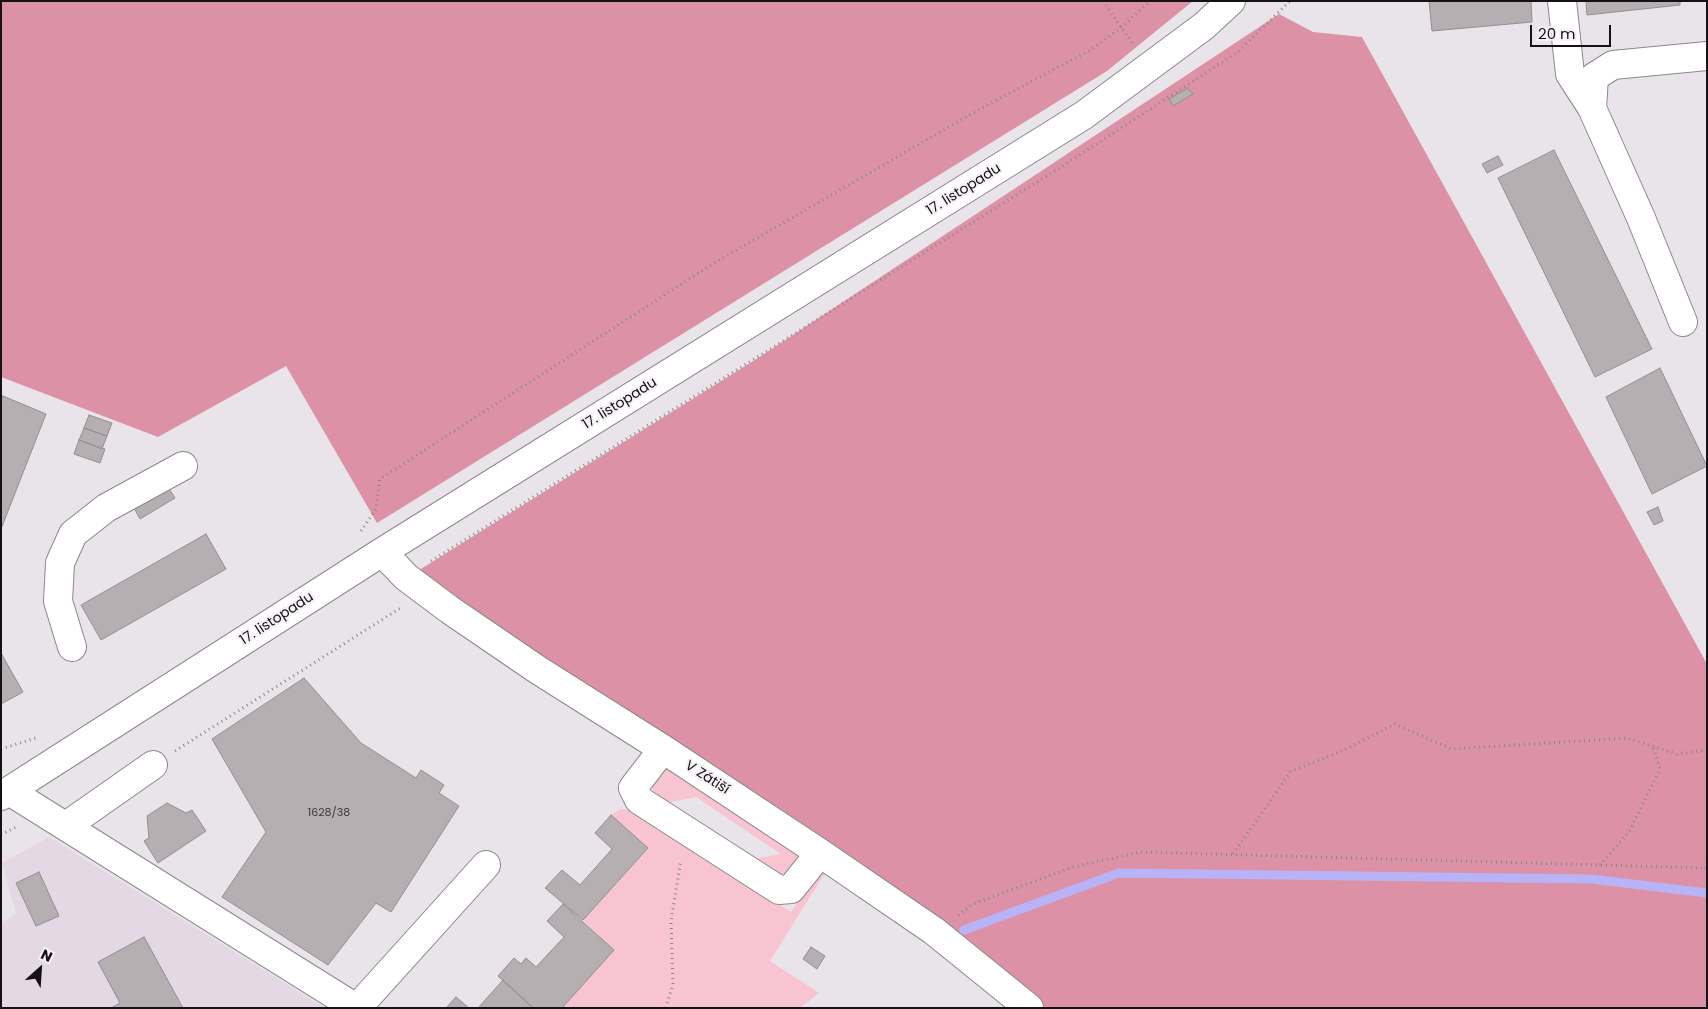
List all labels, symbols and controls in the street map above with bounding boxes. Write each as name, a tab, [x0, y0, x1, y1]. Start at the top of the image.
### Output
scale bar	[1533, 15, 1614, 47]
text: 20 m	[1538, 23, 1576, 44]
street label: 17. listopadu	[924, 161, 1004, 219]
street label: 17. listopadu	[580, 375, 660, 433]
street label: 17. listopadu	[237, 589, 317, 649]
street label: V Zátiší	[682, 757, 732, 799]
house number: 1628/38	[308, 806, 350, 820]
north arrow	[15, 944, 65, 994]
text: N	[37, 944, 56, 967]

